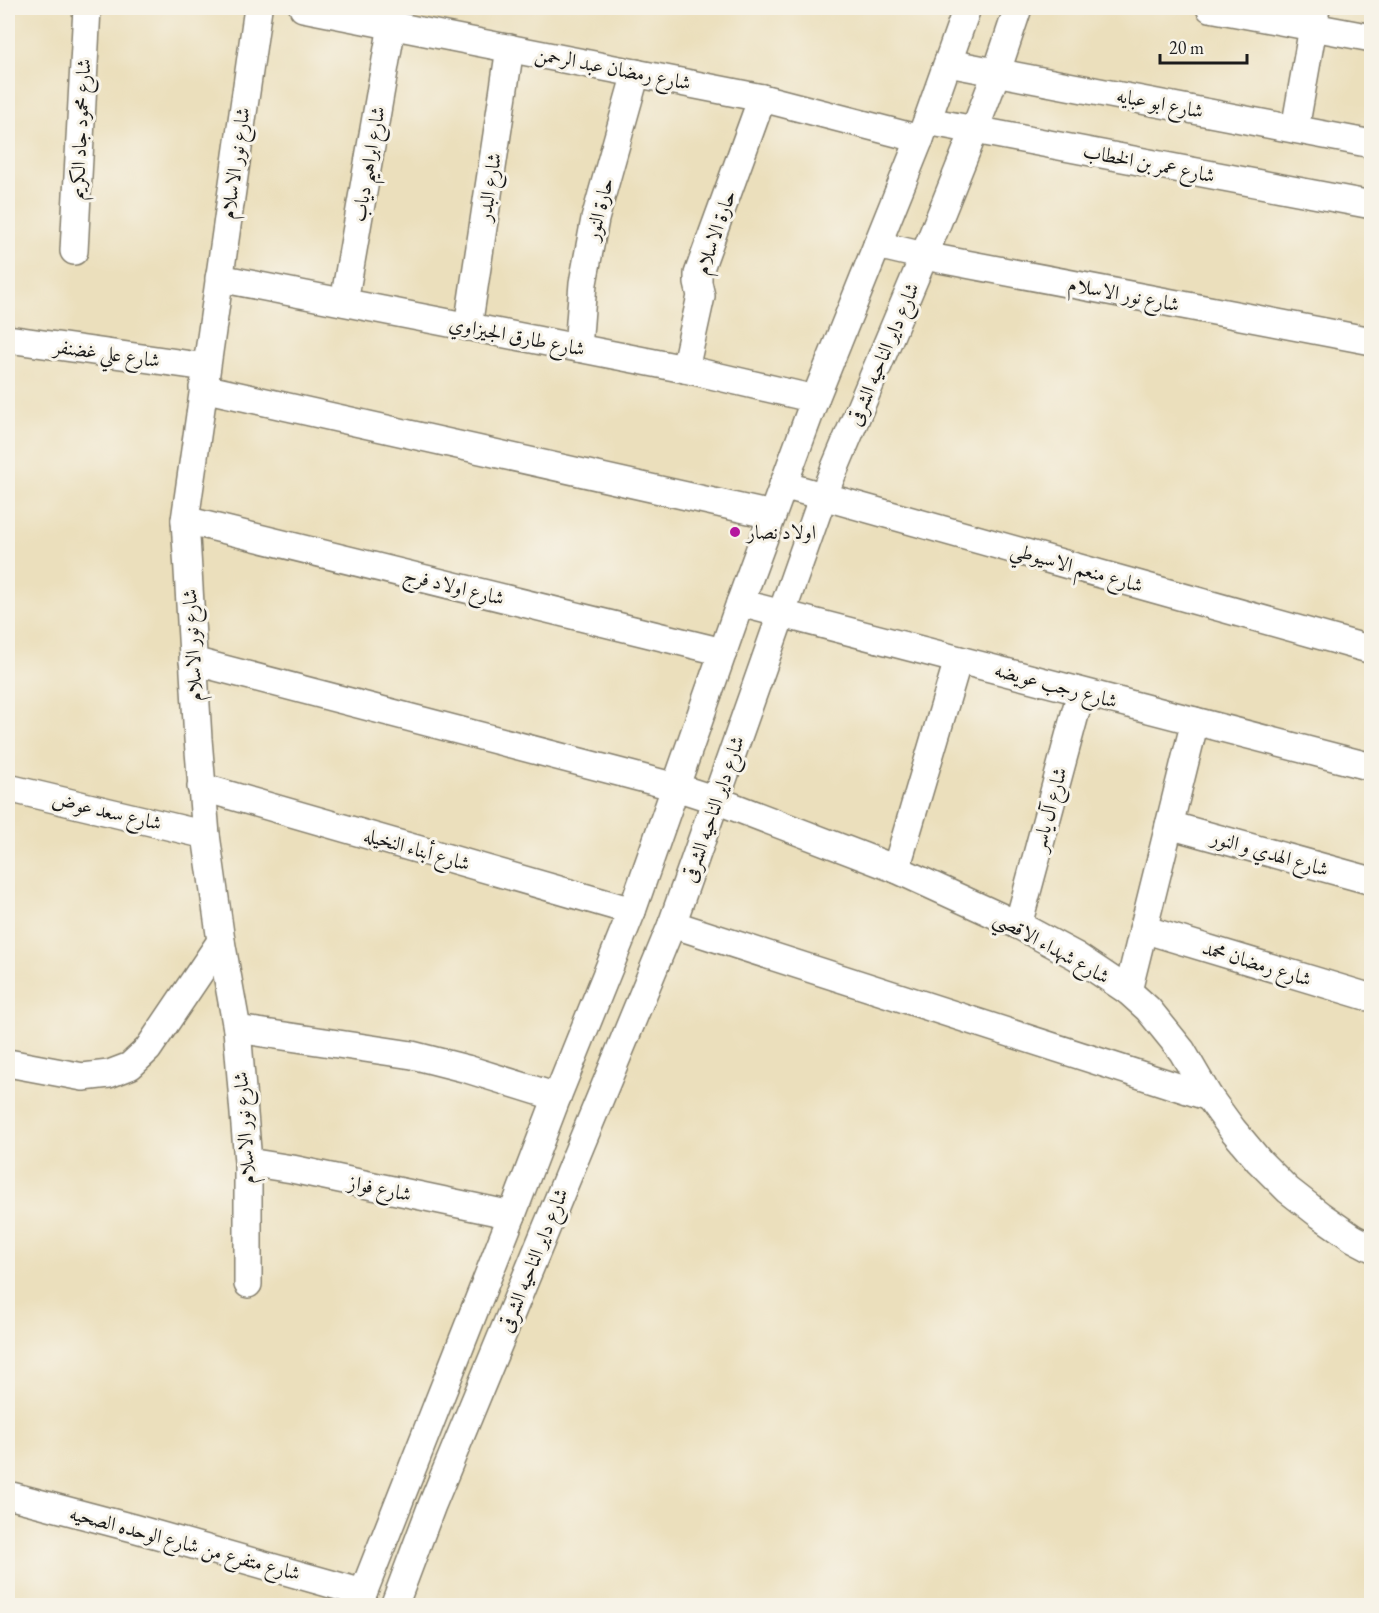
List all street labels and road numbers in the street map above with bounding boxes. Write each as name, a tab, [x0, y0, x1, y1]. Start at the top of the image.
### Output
street label: شارع رمضان عبد الرحمن	[532, 40, 693, 101]
street label: شارع محمود جاد الكريم	[63, 58, 102, 200]
street label: شارع ابو عبايه	[1113, 82, 1206, 129]
street label: شارع ابراهيم دياب	[345, 104, 398, 225]
street label: شارع نور الاسلام	[214, 105, 261, 221]
street label: شارع عمر بن الخطاب	[1080, 137, 1217, 193]
street label: شارع البدر	[470, 151, 512, 226]
street label: حارة النور	[578, 175, 619, 245]
street label: حارة الاسلام	[688, 186, 746, 279]
street label: شارع نور الاسلام	[1065, 270, 1182, 322]
street label: شارع داير الناحيه الشرقى	[841, 278, 929, 432]
street label: شارع طارق الجيزاوي	[446, 310, 587, 367]
street label: شارع علي غضنفر	[49, 332, 162, 380]
street label: شارع منعم الاسيوطي	[1006, 536, 1146, 604]
street label: شارع اولاد فرج	[400, 561, 507, 616]
street label: شارع نور الاسلام	[176, 588, 213, 702]
street label: شارع رجب عويضه	[990, 656, 1120, 719]
street label: شارع داير الناحيه الشرقى	[676, 732, 755, 887]
street label: شارع آل ياسر	[1025, 764, 1077, 857]
street label: شارع سعد عوض	[49, 786, 164, 841]
street label: شارع أبناء النخيله	[359, 820, 474, 881]
street label: شارع الهدي و النور	[1205, 823, 1332, 887]
street label: شارع شهداء الاقصي	[987, 905, 1114, 995]
street label: شارع رمضان محمد	[1198, 934, 1315, 997]
street label: شارع نور الاسلام	[227, 1070, 266, 1185]
street label: شارع فواز	[343, 1168, 414, 1212]
street label: شارع داير الناحيه الشرقى	[492, 1184, 578, 1338]
street label: شارع متفرع من شارع الوحده الصحيه	[65, 1500, 303, 1591]

